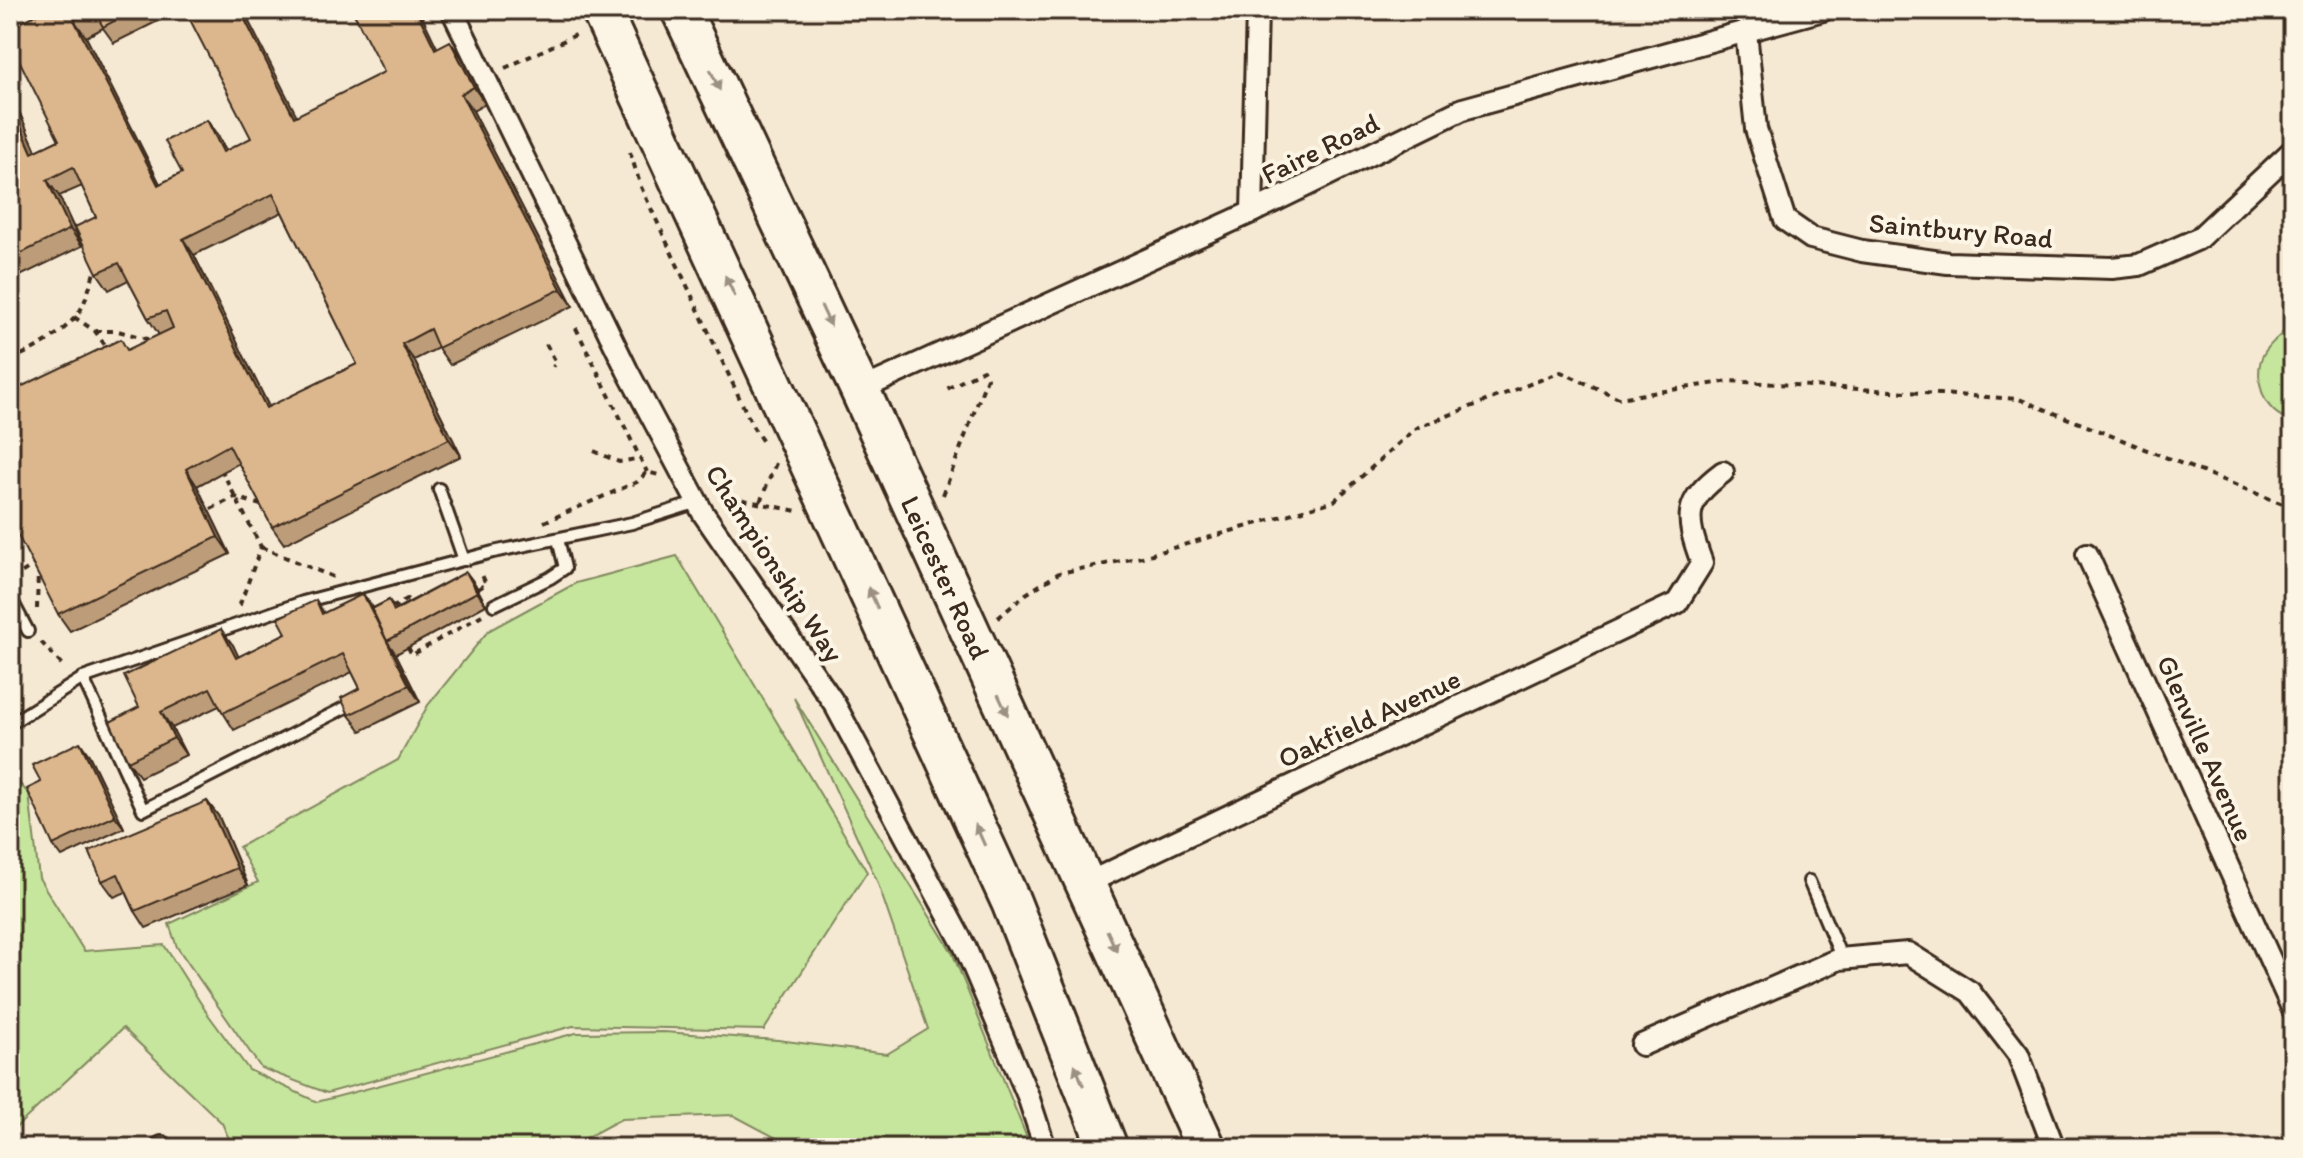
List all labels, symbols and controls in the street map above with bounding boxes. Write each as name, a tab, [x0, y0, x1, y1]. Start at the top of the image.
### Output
one-way arrow	[708, 69, 722, 92]
street label: Faire Road	[1256, 105, 1384, 191]
street label: Saintbury Road	[1868, 205, 2054, 255]
one-way arrow	[723, 274, 736, 297]
one-way arrow	[819, 304, 833, 327]
street label: Championship Way	[698, 458, 852, 668]
street label: Leicester Road	[894, 490, 997, 664]
one-way arrow	[866, 587, 880, 610]
street label: Glenville Avenue	[2150, 650, 2262, 846]
street label: Oakfield Avenue	[1272, 661, 1466, 775]
one-way arrow	[997, 693, 1010, 717]
one-way arrow	[974, 823, 987, 847]
one-way arrow	[1105, 930, 1118, 953]
one-way arrow	[1072, 1063, 1085, 1087]

